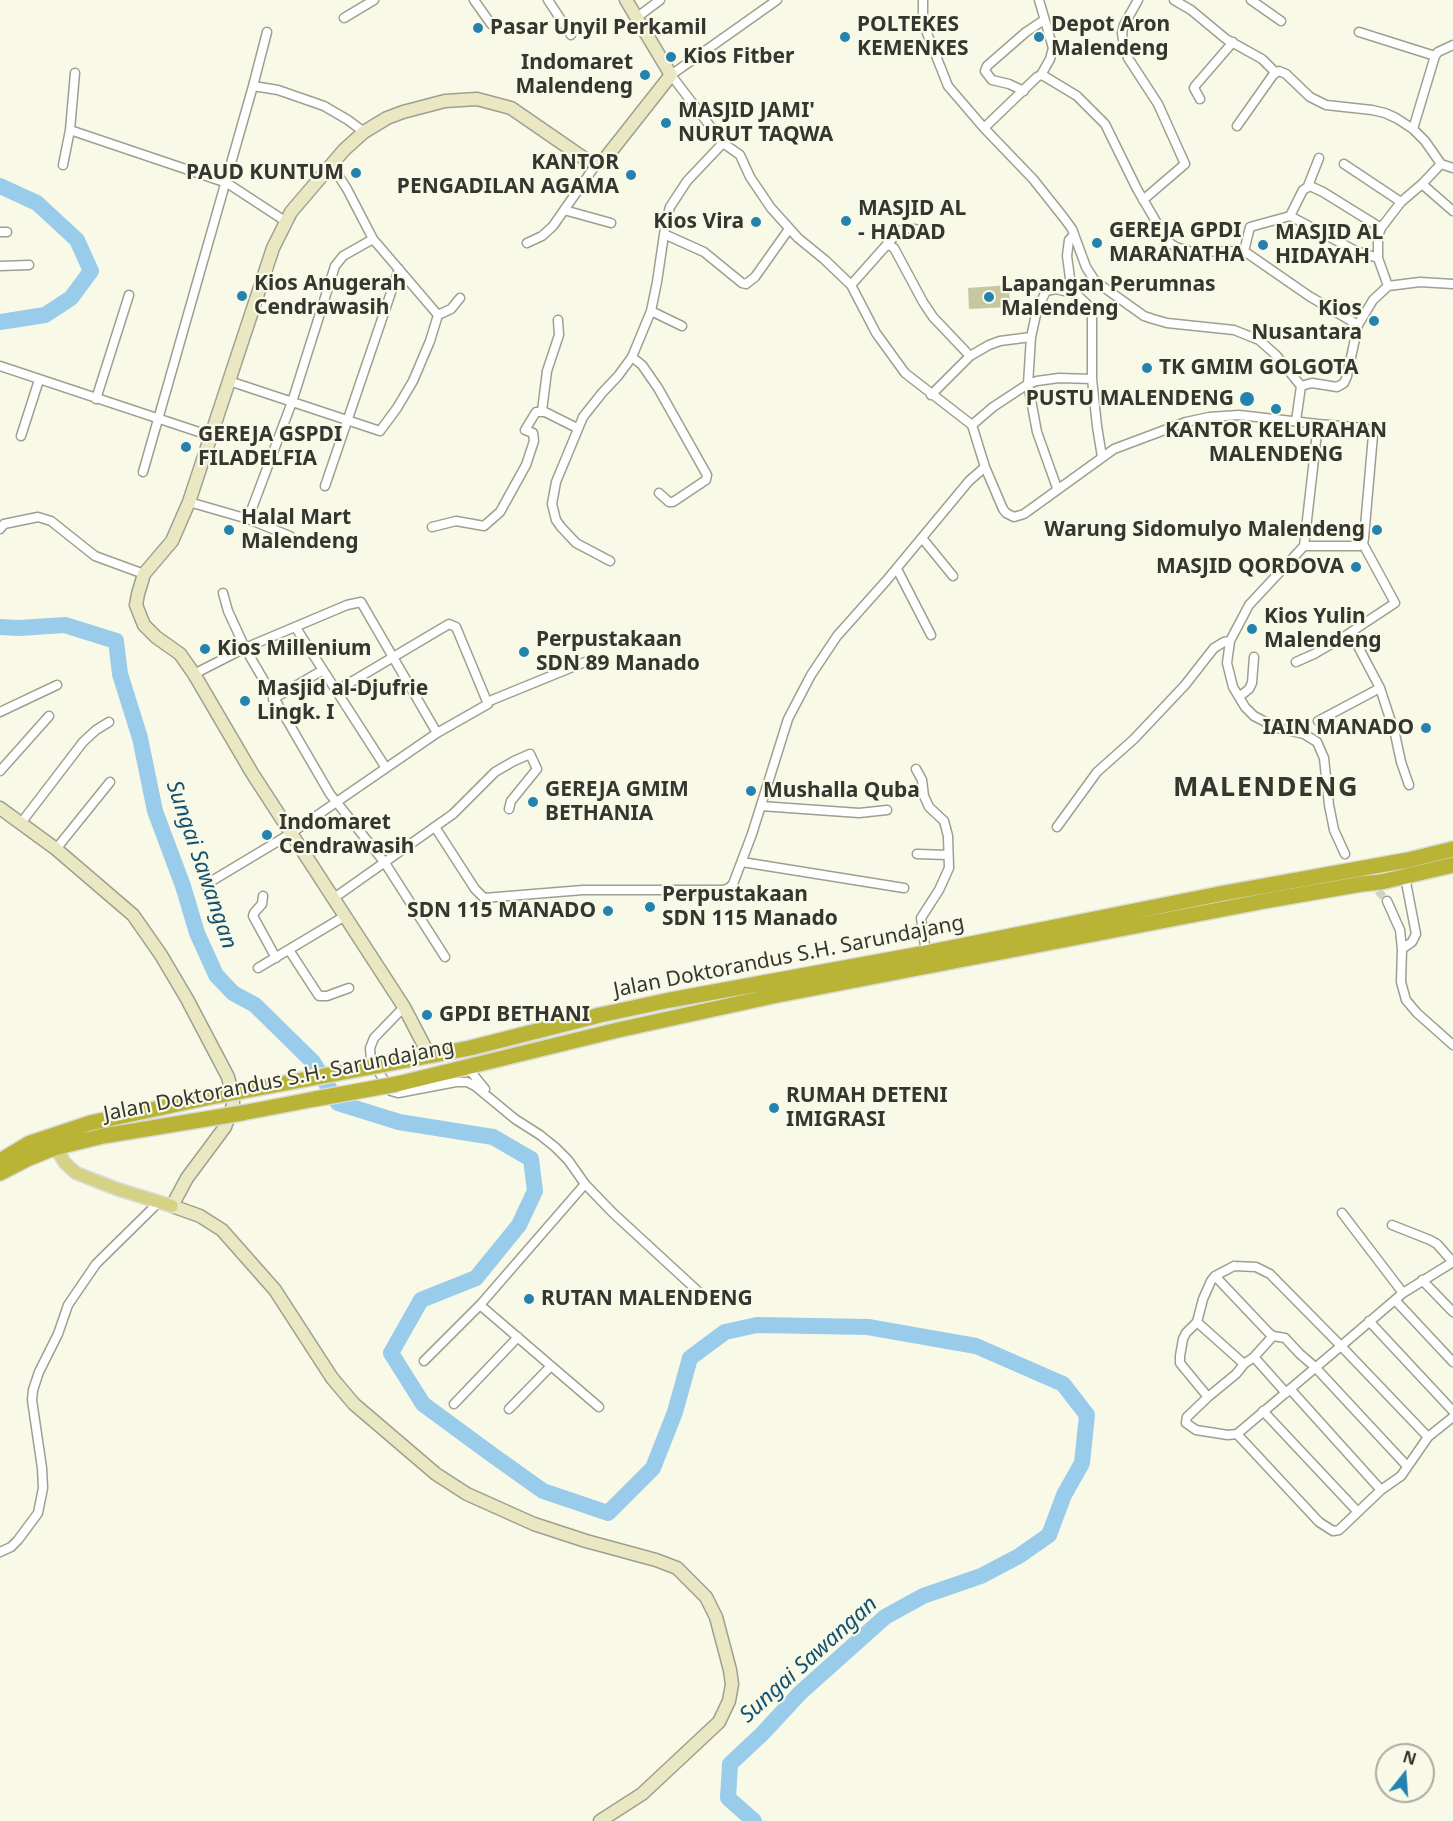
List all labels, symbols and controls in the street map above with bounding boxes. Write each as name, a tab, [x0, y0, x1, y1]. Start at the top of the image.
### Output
place label: POLTEKES KEMENKES	[857, 12, 969, 62]
place label: Depot Aron Malendeng	[1051, 12, 1170, 62]
place label: Pasar Unyil Perkamil	[490, 15, 707, 41]
marker: Pasar Unyil Perkamil	[471, 21, 485, 35]
marker: POLTEKES KEMENKES	[838, 30, 852, 44]
marker: Depot Aron Malendeng	[1032, 30, 1046, 44]
place label: Kios Fitber	[683, 44, 794, 70]
place label: Indomaret Malendeng	[515, 50, 633, 100]
marker: Kios Fitber	[664, 50, 678, 64]
marker: Indomaret Malendeng	[638, 68, 652, 82]
place label: MASJID JAMI' NURUT TAQWA	[678, 98, 833, 148]
marker: MASJID JAMI' NURUT TAQWA	[659, 116, 673, 130]
place label: KANTOR PENGADILAN AGAMA	[397, 150, 619, 200]
place label: PAUD KUNTUM	[186, 160, 344, 186]
marker: PAUD KUNTUM	[349, 166, 363, 180]
marker: KANTOR PENGADILAN AGAMA	[624, 168, 638, 182]
place label: MASJID AL - HADAD	[858, 196, 966, 246]
place label: Kios Vira	[653, 209, 744, 235]
marker: MASJID AL - HADAD	[839, 214, 853, 228]
marker: Kios Vira	[749, 215, 763, 229]
place label: GEREJA GPDI MARANATHA	[1109, 218, 1244, 268]
place label: MASJID AL HIDAYAH	[1275, 220, 1383, 270]
marker: GEREJA GPDI MARANATHA	[1090, 236, 1104, 250]
marker: MASJID AL HIDAYAH	[1256, 238, 1270, 252]
place label: Kios Anugerah Cendrawasih	[254, 271, 406, 321]
place label: Lapangan Perumnas Malendeng	[1001, 272, 1216, 322]
marker: Kios Anugerah Cendrawasih	[235, 289, 249, 303]
marker: Lapangan Perumnas Malendeng	[982, 290, 996, 304]
place label: Kios Nusantara	[1251, 296, 1362, 346]
marker: Kios Nusantara	[1367, 314, 1381, 328]
place label: TK GMIM GOLGOTA	[1159, 355, 1358, 381]
marker: TK GMIM GOLGOTA	[1140, 361, 1154, 375]
place label: PUSTU MALENDENG	[1026, 386, 1234, 412]
marker: PUSTU MALENDENG	[1238, 390, 1256, 408]
marker: KANTOR KELURAHAN MALENDENG	[1269, 402, 1283, 416]
place label: KANTOR KELURAHAN MALENDENG	[1165, 418, 1387, 468]
place label: GEREJA GSPDI FILADELFIA	[198, 422, 342, 472]
marker: GEREJA GSPDI FILADELFIA	[179, 440, 193, 454]
place label: Halal Mart Malendeng	[241, 505, 359, 555]
place label: Warung Sidomulyo Malendeng	[1044, 517, 1365, 543]
marker: Halal Mart Malendeng	[222, 523, 236, 537]
marker: Warung Sidomulyo Malendeng	[1370, 523, 1384, 537]
place label: MASJID QORDOVA	[1156, 554, 1344, 580]
marker: MASJID QORDOVA	[1349, 560, 1363, 574]
place label: Kios Yulin Malendeng	[1264, 604, 1382, 654]
marker: Kios Yulin Malendeng	[1245, 622, 1259, 636]
place label: Perpustakaan SDN 89 Manado	[536, 627, 700, 677]
place label: Kios Millenium	[217, 636, 372, 662]
marker: Kios Millenium	[198, 642, 212, 656]
marker: Perpustakaan SDN 89 Manado	[517, 645, 531, 659]
place label: Masjid al-Djufrie Lingk. I	[257, 676, 428, 726]
marker: Masjid al-Djufrie Lingk. I	[238, 694, 252, 708]
place label: IAIN MANADO	[1263, 715, 1414, 741]
marker: IAIN MANADO	[1419, 721, 1433, 735]
district label: MALENDENG	[1173, 772, 1359, 804]
place label: GEREJA GMIM BETHANIA	[545, 777, 689, 827]
water label: Sungai Sawangan	[160, 778, 242, 952]
place label: Mushalla Quba	[763, 778, 920, 804]
marker: Mushalla Quba	[744, 784, 758, 798]
marker: GEREJA GMIM BETHANIA	[526, 795, 540, 809]
place label: Indomaret Cendrawasih	[279, 810, 415, 860]
marker: Indomaret Cendrawasih	[260, 828, 274, 842]
place label: Perpustakaan SDN 115 Manado	[662, 882, 838, 932]
place label: SDN 115 MANADO	[407, 898, 596, 924]
marker: Perpustakaan SDN 115 Manado	[643, 900, 657, 914]
marker: SDN 115 MANADO	[601, 904, 615, 918]
street label: Jalan Doktorandus S.H. Sarundajang	[612, 911, 966, 1003]
place label: GPDI BETHANI	[439, 1002, 590, 1028]
marker: GPDI BETHANI	[420, 1008, 434, 1022]
street label: Jalan Doktorandus S.H. Sarundajang	[102, 1035, 456, 1127]
place label: RUMAH DETENI IMIGRASI	[786, 1083, 948, 1133]
marker: RUMAH DETENI IMIGRASI	[767, 1101, 781, 1115]
place label: RUTAN MALENDENG	[541, 1286, 753, 1312]
marker: RUTAN MALENDENG	[522, 1292, 536, 1306]
water label: Sungai Sawangan	[735, 1591, 883, 1729]
north arrow	[1375, 1743, 1435, 1803]
text: N	[1400, 1745, 1419, 1770]

